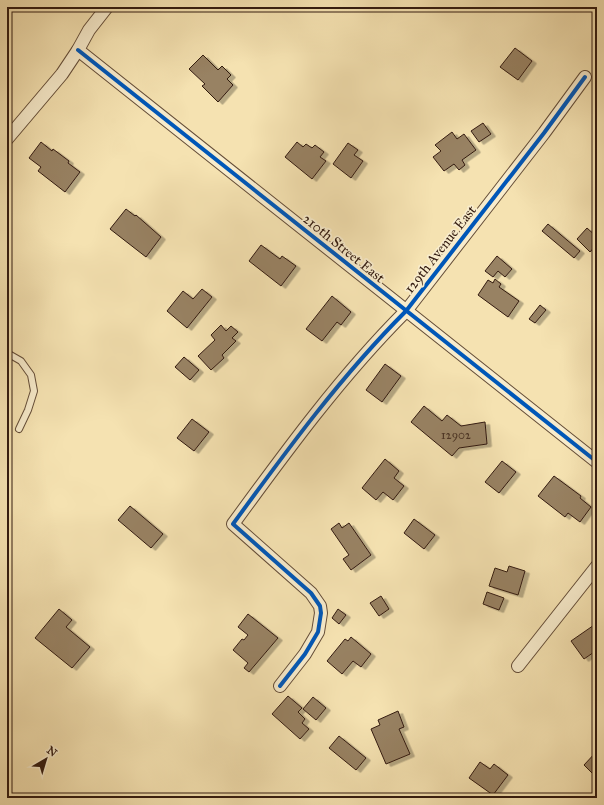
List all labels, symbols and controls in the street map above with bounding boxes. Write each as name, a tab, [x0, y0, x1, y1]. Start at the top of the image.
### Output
street label: 129th Avenue East	[401, 202, 480, 297]
street label: 210th Street East	[299, 210, 388, 287]
house number: 12902	[441, 428, 471, 442]
north arrow	[26, 739, 66, 779]
text: N	[44, 744, 60, 760]

